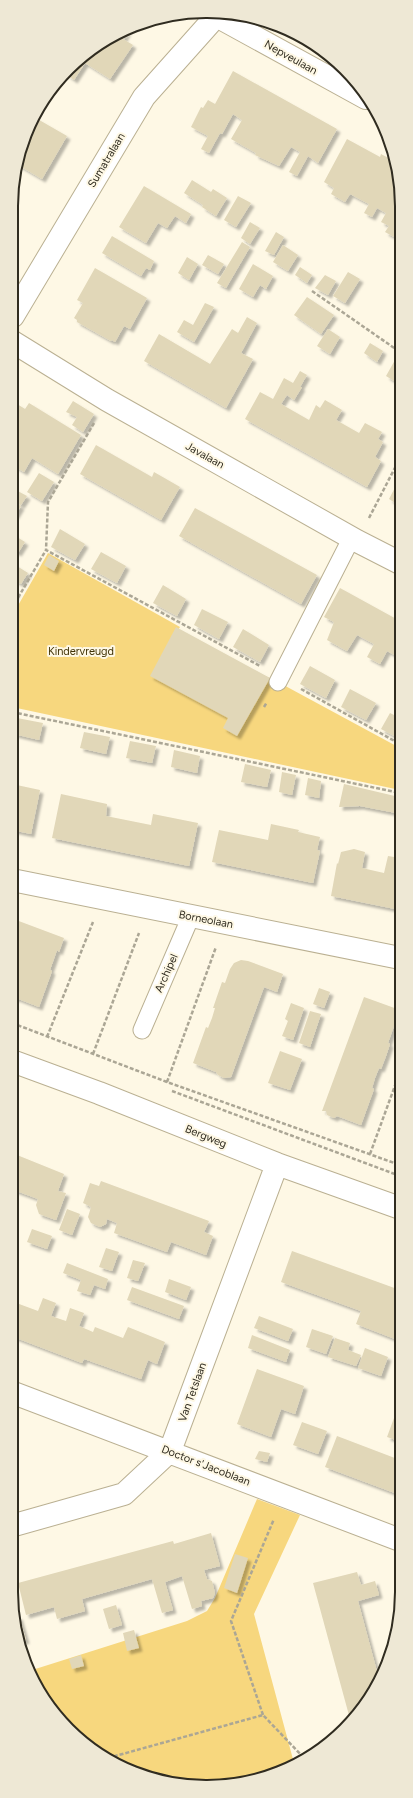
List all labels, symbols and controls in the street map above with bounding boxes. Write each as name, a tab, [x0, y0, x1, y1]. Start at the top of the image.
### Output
street label: Nepveulaan	[262, 38, 319, 77]
street label: Sumatralaan	[85, 131, 128, 190]
street label: Javalaan	[183, 440, 226, 471]
park label: Kindervreugd	[48, 645, 114, 658]
street label: Borneolaan	[178, 908, 234, 931]
street label: Archipel	[152, 952, 181, 994]
street label: Bergweg	[183, 1122, 229, 1151]
street label: Van Tetslaan	[176, 1361, 209, 1424]
street label: Doctor s'Jacoblaan	[160, 1443, 252, 1488]

